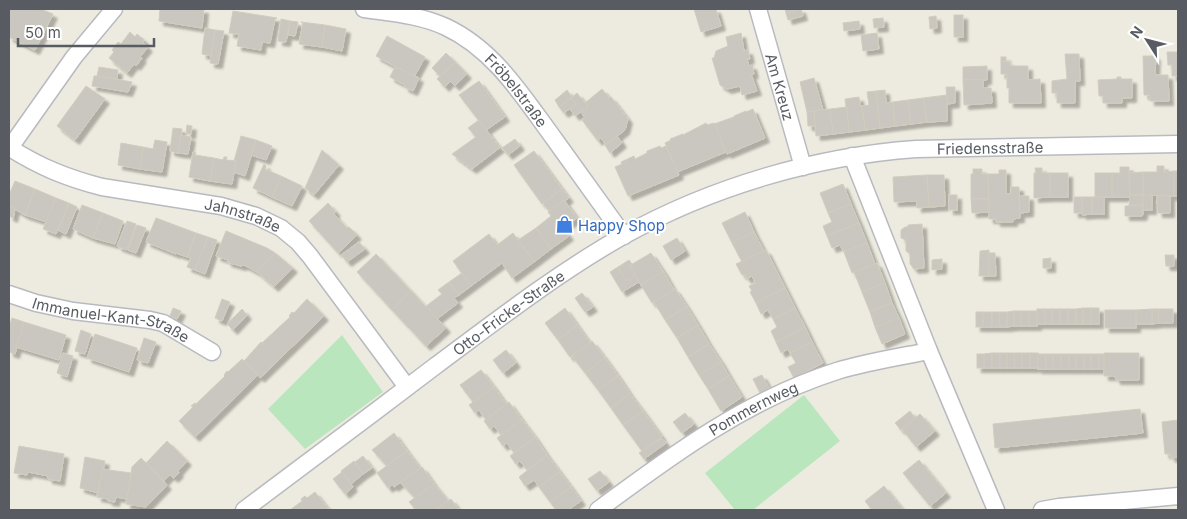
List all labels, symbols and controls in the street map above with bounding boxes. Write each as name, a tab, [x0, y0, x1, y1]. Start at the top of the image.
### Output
scale bar	[18, 15, 154, 47]
north arrow	[1122, 15, 1172, 65]
text: 50 m	[25, 23, 61, 42]
text: N	[1126, 23, 1146, 41]
street label: Fröbelstraße	[481, 49, 552, 131]
street label: Am Kreuz	[762, 51, 799, 123]
street label: Friedensstraße	[937, 137, 1043, 158]
street label: Jahnstraße	[203, 194, 284, 236]
shop icon: Happy Shop	[554, 215, 574, 235]
place label: Happy Shop	[578, 216, 665, 235]
street label: Otto-Fricke-Straße	[449, 266, 568, 359]
street label: Immanuel-Kant-Straße	[30, 293, 193, 346]
street label: Pommernweg	[705, 377, 801, 440]

